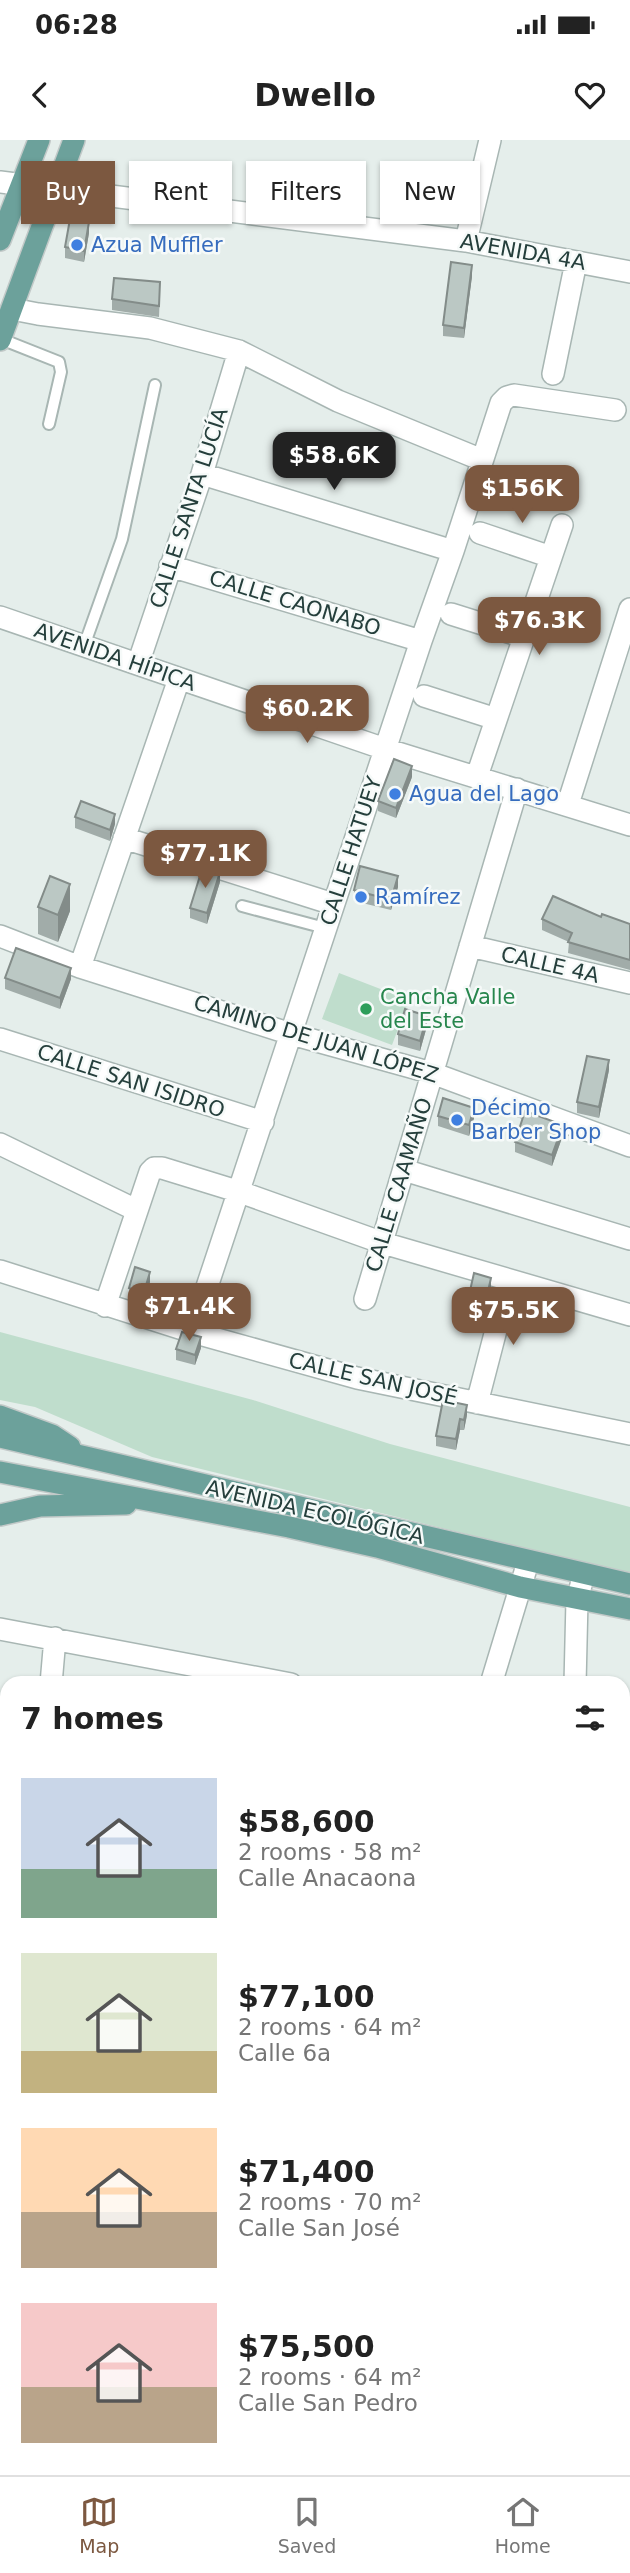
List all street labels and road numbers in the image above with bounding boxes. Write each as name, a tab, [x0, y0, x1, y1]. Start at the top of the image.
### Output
street label: AVENIDA 4A	[458, 229, 588, 275]
street label: CALLE SANTA LUCÍA	[144, 404, 233, 611]
street label: CALLE CAONABO	[206, 565, 384, 641]
street label: AVENIDA HÍPICA	[31, 617, 200, 696]
street label: CALLE HATUEY	[316, 773, 386, 929]
street label: CALLE 4A	[499, 942, 602, 988]
street label: CAMINO DE JUAN LÓPEZ	[191, 989, 441, 1088]
street label: CALLE SAN ISIDRO	[34, 1039, 228, 1123]
street label: CALLE CAAMAÑO	[359, 1094, 437, 1275]
street label: CALLE SAN JOSÉ	[286, 1347, 460, 1410]
street label: AVENIDA ECOLÓGICA	[204, 1474, 427, 1549]

